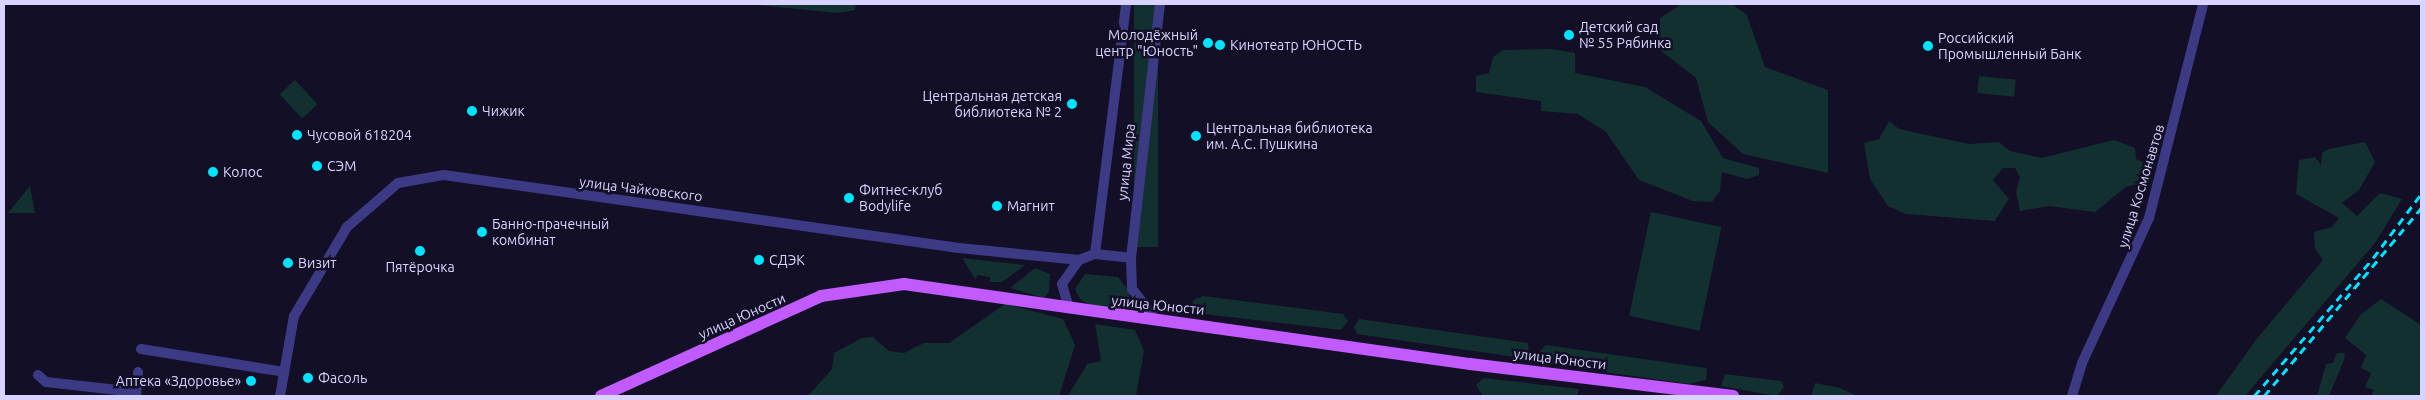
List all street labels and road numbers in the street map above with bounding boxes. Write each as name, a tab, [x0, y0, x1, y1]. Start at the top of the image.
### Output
street label: улица Космонавтов	[2114, 122, 2168, 250]
street label: улица Мира	[1114, 123, 1138, 201]
street label: улица Чайковского	[578, 173, 704, 205]
street label: улица Юности	[696, 289, 788, 343]
street label: улица Юности	[1111, 292, 1205, 318]
street label: улица Юности	[1513, 345, 1607, 373]

